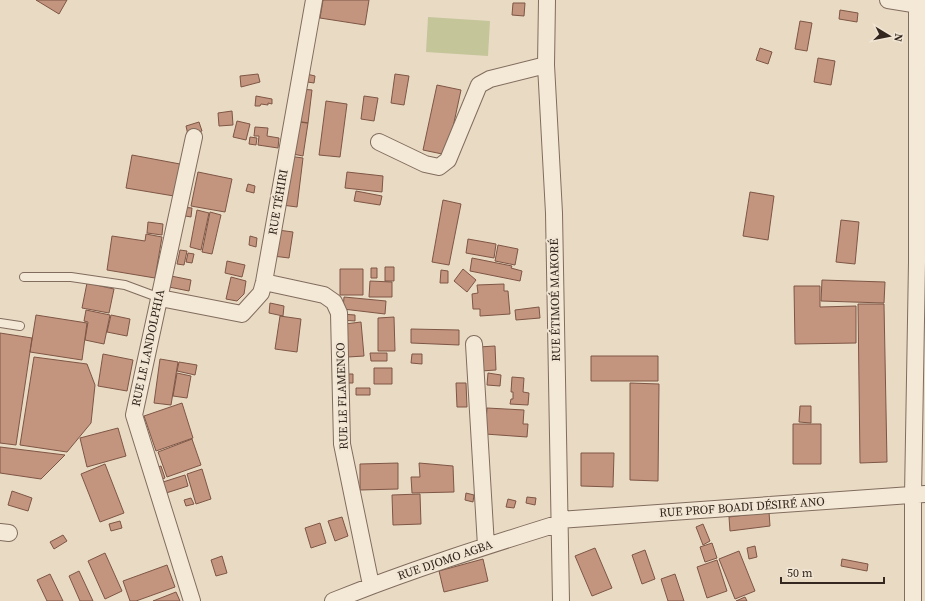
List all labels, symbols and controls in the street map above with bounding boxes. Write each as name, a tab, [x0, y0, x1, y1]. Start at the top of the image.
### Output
north arrow	[869, 16, 909, 56]
text: N	[890, 32, 906, 43]
street label: RUE TÉHIRI	[264, 168, 292, 236]
street label: RUE ÉTIMOÉ MAKORÉ	[546, 238, 564, 362]
street label: RUE LE LANDOLPHIA	[128, 288, 168, 408]
street label: RUE LE FLAMENCO	[332, 342, 352, 450]
street label: RUE PROF BOADI DÉSIRÉ ANO	[659, 493, 825, 521]
street label: RUE DJOMO AGBA	[395, 536, 495, 584]
scale bar	[781, 559, 884, 585]
text: 50 m	[787, 565, 813, 581]

